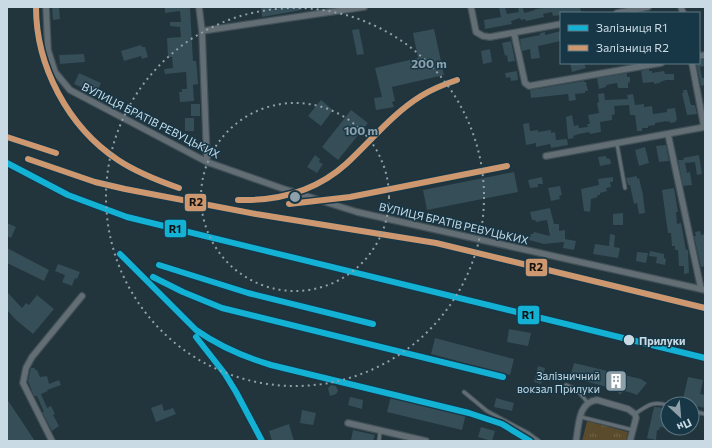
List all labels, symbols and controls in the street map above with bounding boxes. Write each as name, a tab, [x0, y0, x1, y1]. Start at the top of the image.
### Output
legend	[560, 12, 700, 64]
text: Залізниця R1	[596, 20, 667, 34]
text: Залізниця R2	[596, 40, 669, 54]
text: 200 m	[411, 56, 447, 70]
street label: ВУЛИЦЯ БРАТІВ РЕВУЦЬКИХ	[80, 79, 223, 161]
text: 100 m	[344, 123, 378, 137]
centre of rings	[288, 190, 302, 204]
line badge: R2	[184, 193, 207, 212]
text: R2	[189, 195, 203, 208]
street label: ВУЛИЦЯ БРАТІВ РЕВУЦЬКИХ	[378, 199, 531, 247]
line badge: R1	[164, 219, 187, 238]
text: R1	[169, 222, 181, 235]
line badge: R2	[525, 258, 548, 277]
text: R2	[529, 260, 543, 273]
line badge: R1	[517, 305, 540, 325]
text: R1	[522, 308, 534, 321]
marker: Прилуки	[622, 333, 636, 347]
place label: Прилуки	[639, 334, 685, 347]
building icon: Залізничний вокзал Прилуки	[603, 368, 629, 394]
place label: Залізничний вокзал Прилуки	[517, 369, 600, 395]
north arrow	[660, 396, 700, 436]
text: Пн	[675, 416, 694, 434]

